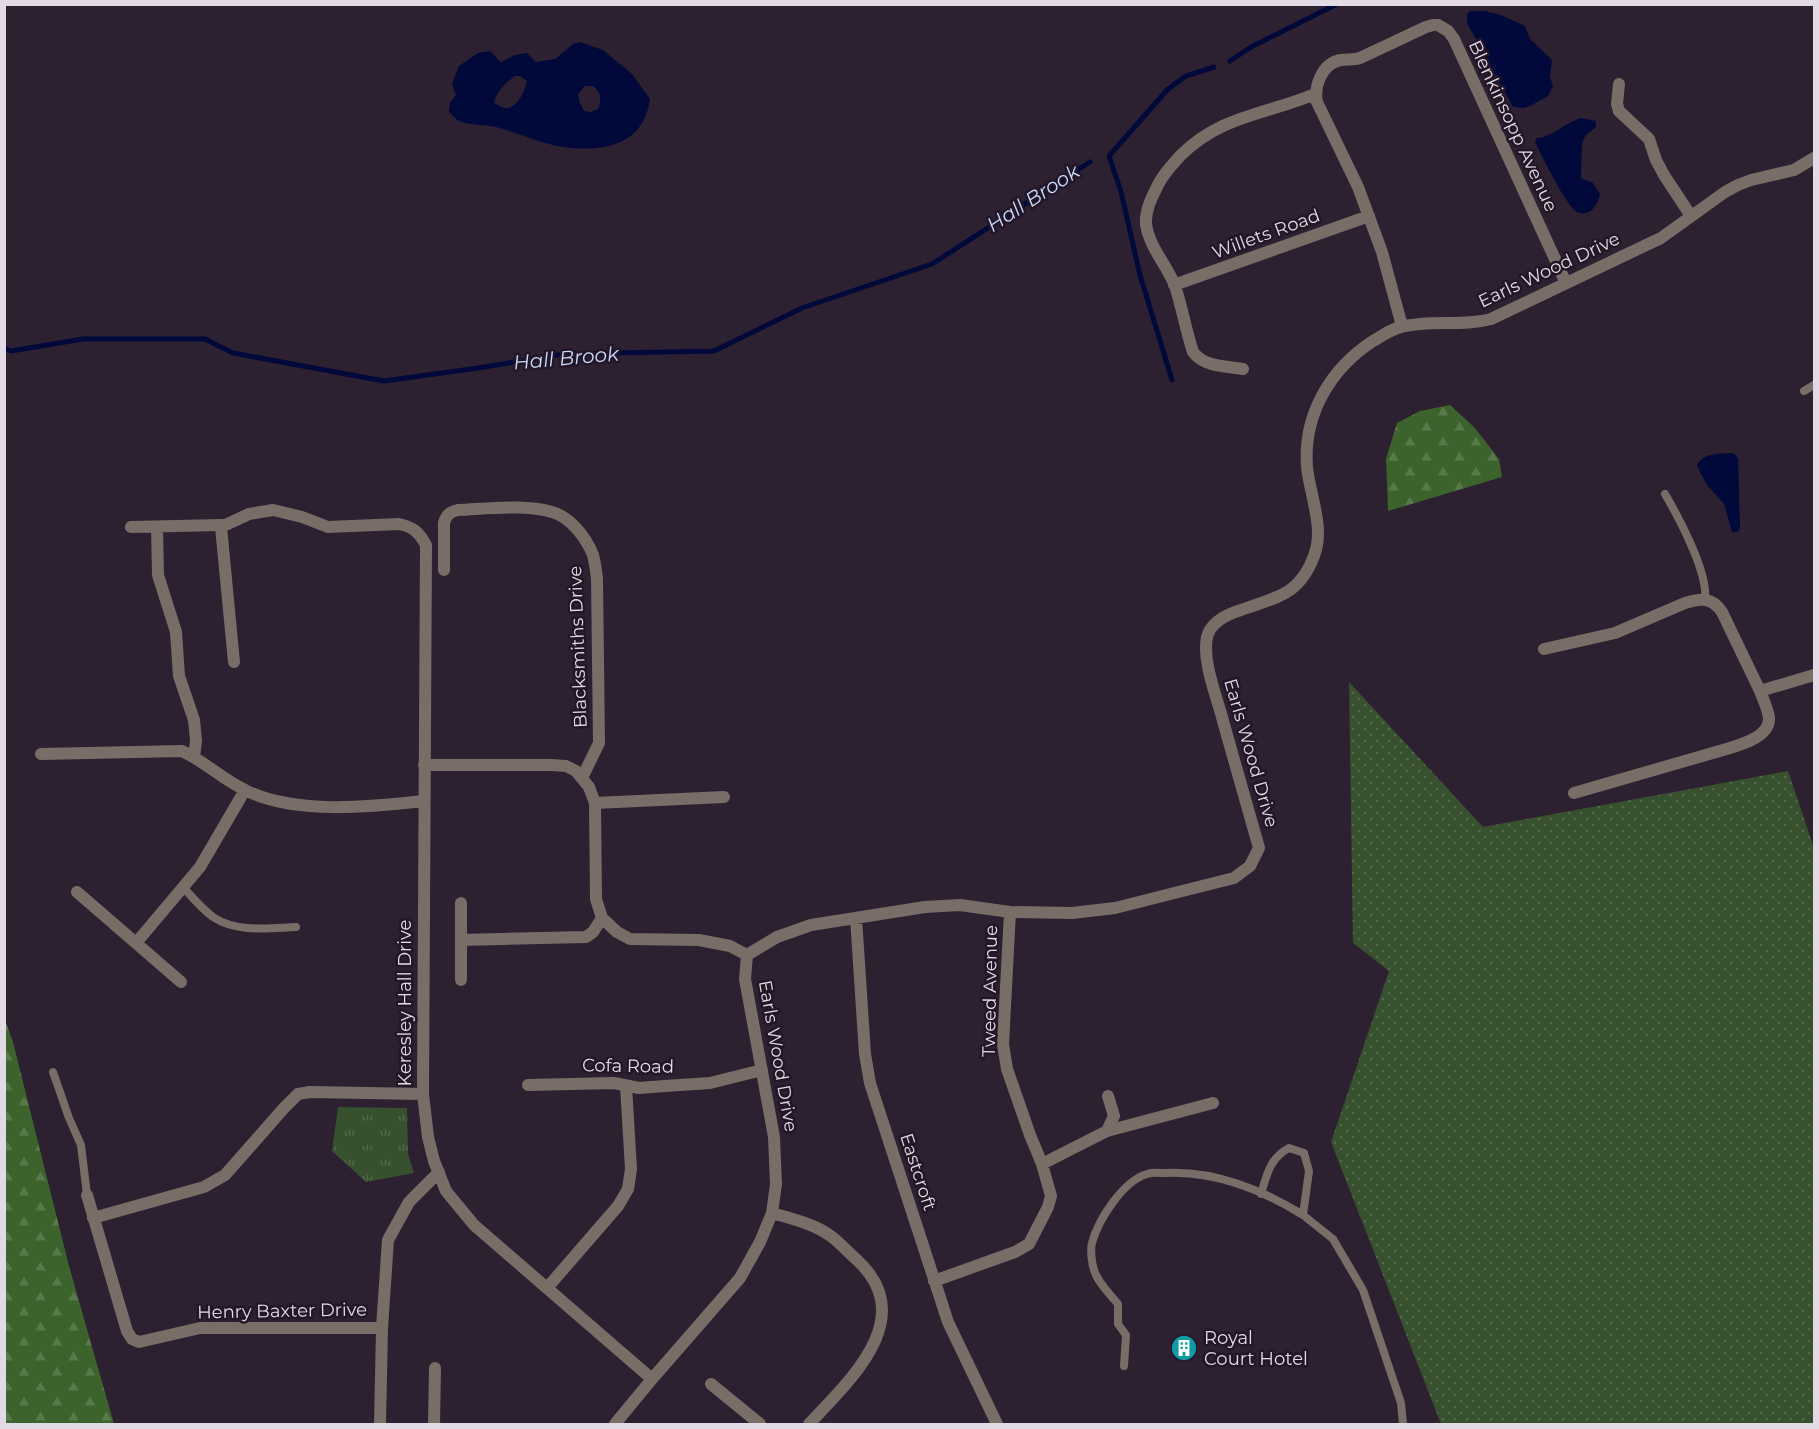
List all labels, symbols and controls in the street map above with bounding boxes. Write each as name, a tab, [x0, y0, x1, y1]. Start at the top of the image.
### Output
street label: Blenkinsopp Avenue	[1464, 37, 1562, 215]
water label: Hall Brook	[982, 159, 1085, 237]
street label: Willets Road	[1209, 204, 1323, 264]
street label: Earls Wood Drive	[1475, 228, 1623, 312]
water label: Hall Brook	[512, 341, 621, 375]
street label: Blacksmiths Drive	[564, 565, 592, 728]
street label: Earls Wood Drive	[1219, 676, 1283, 830]
street label: Keresley Hall Drive	[394, 920, 416, 1086]
street label: Tweed Avenue	[978, 925, 1002, 1057]
street label: Earls Wood Drive	[754, 978, 802, 1134]
street label: Cofa Road	[582, 1054, 674, 1078]
street label: Eastcroft	[895, 1131, 941, 1213]
street label: Henry Baxter Drive	[197, 1299, 367, 1323]
place label: Royal Court Hotel	[1204, 1327, 1308, 1370]
building icon: Royal Court Hotel	[1169, 1333, 1199, 1363]

